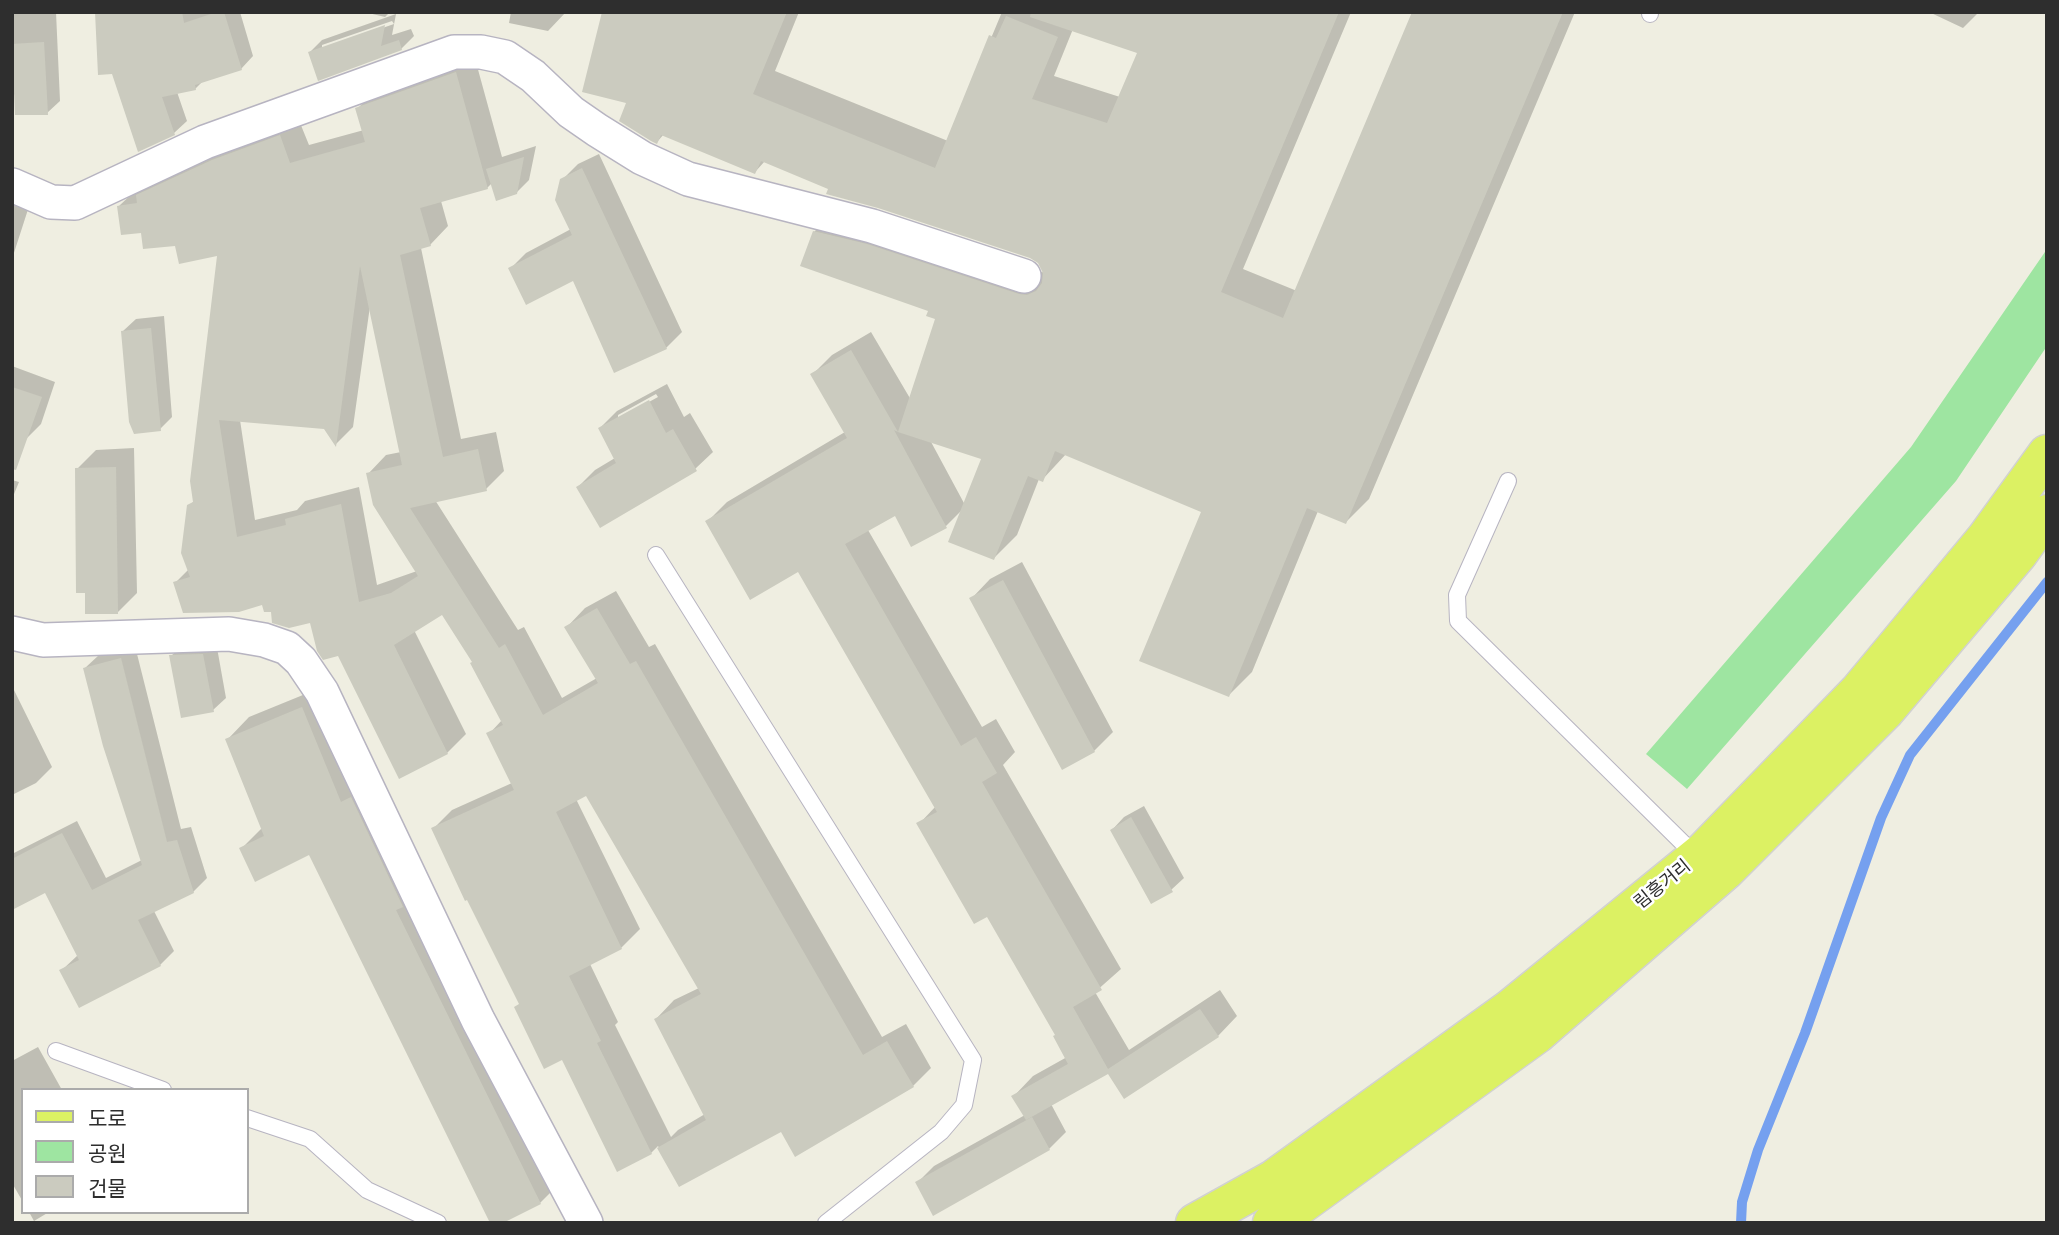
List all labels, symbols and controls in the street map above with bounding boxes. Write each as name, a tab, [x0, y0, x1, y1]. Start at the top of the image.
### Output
street label: 림흥거리	[1630, 856, 1696, 914]
legend	[21, 1088, 248, 1214]
text: 도로	[88, 1106, 127, 1132]
text: 공원	[88, 1141, 127, 1167]
text: 건물	[88, 1176, 127, 1202]

